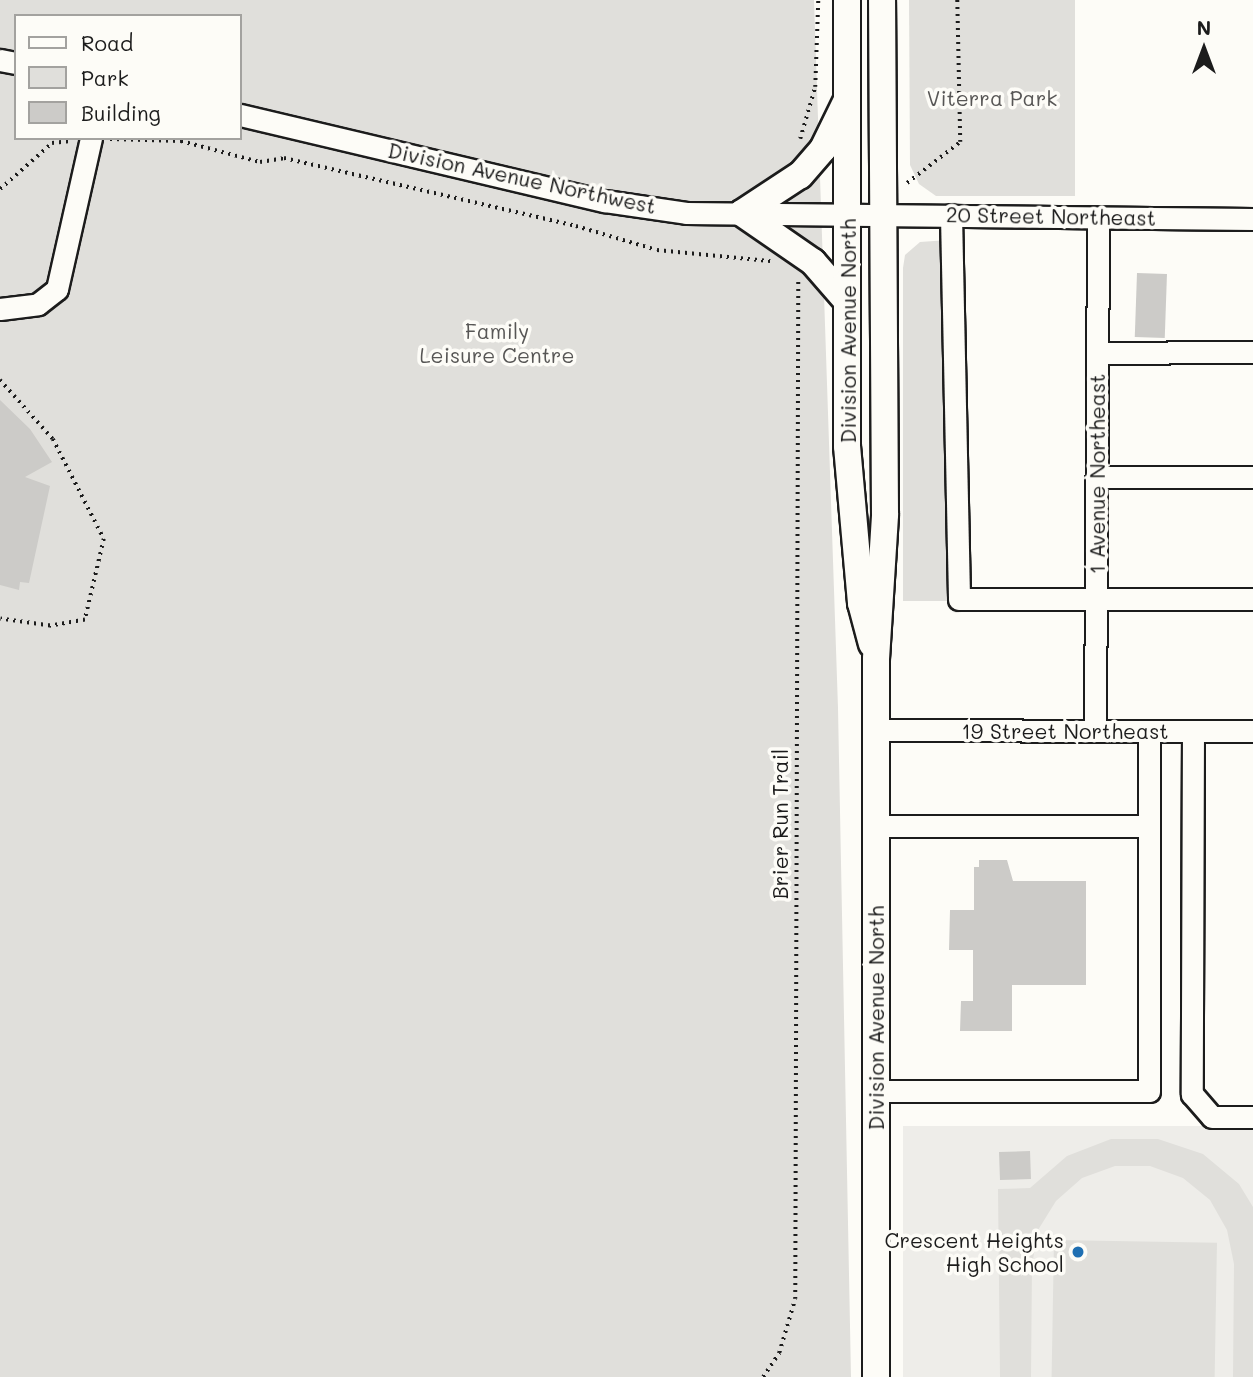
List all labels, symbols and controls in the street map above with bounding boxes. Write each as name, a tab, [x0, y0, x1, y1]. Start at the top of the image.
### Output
legend	[14, 14, 242, 140]
north arrow	[1169, 14, 1239, 84]
text: N	[1197, 15, 1211, 40]
text: Road	[81, 29, 133, 56]
text: Park	[81, 64, 129, 91]
park label: Viterra Park	[927, 85, 1057, 111]
text: Building	[81, 99, 161, 126]
street label: Division Avenue Northwest	[386, 137, 658, 219]
street label: 20 Street Northeast	[946, 202, 1156, 230]
street label: Division Avenue North	[835, 219, 861, 443]
park label: Family Leisure Centre	[420, 318, 574, 368]
street label: 1 Avenue Northeast	[1084, 374, 1110, 574]
street label: 19 Street Northeast	[961, 718, 1169, 744]
street label: Brier Run Trail	[767, 749, 793, 899]
street label: Division Avenue North	[863, 906, 889, 1130]
place label: Crescent Heights High School	[884, 1227, 1064, 1277]
marker: Crescent Heights High School	[1070, 1244, 1086, 1260]

